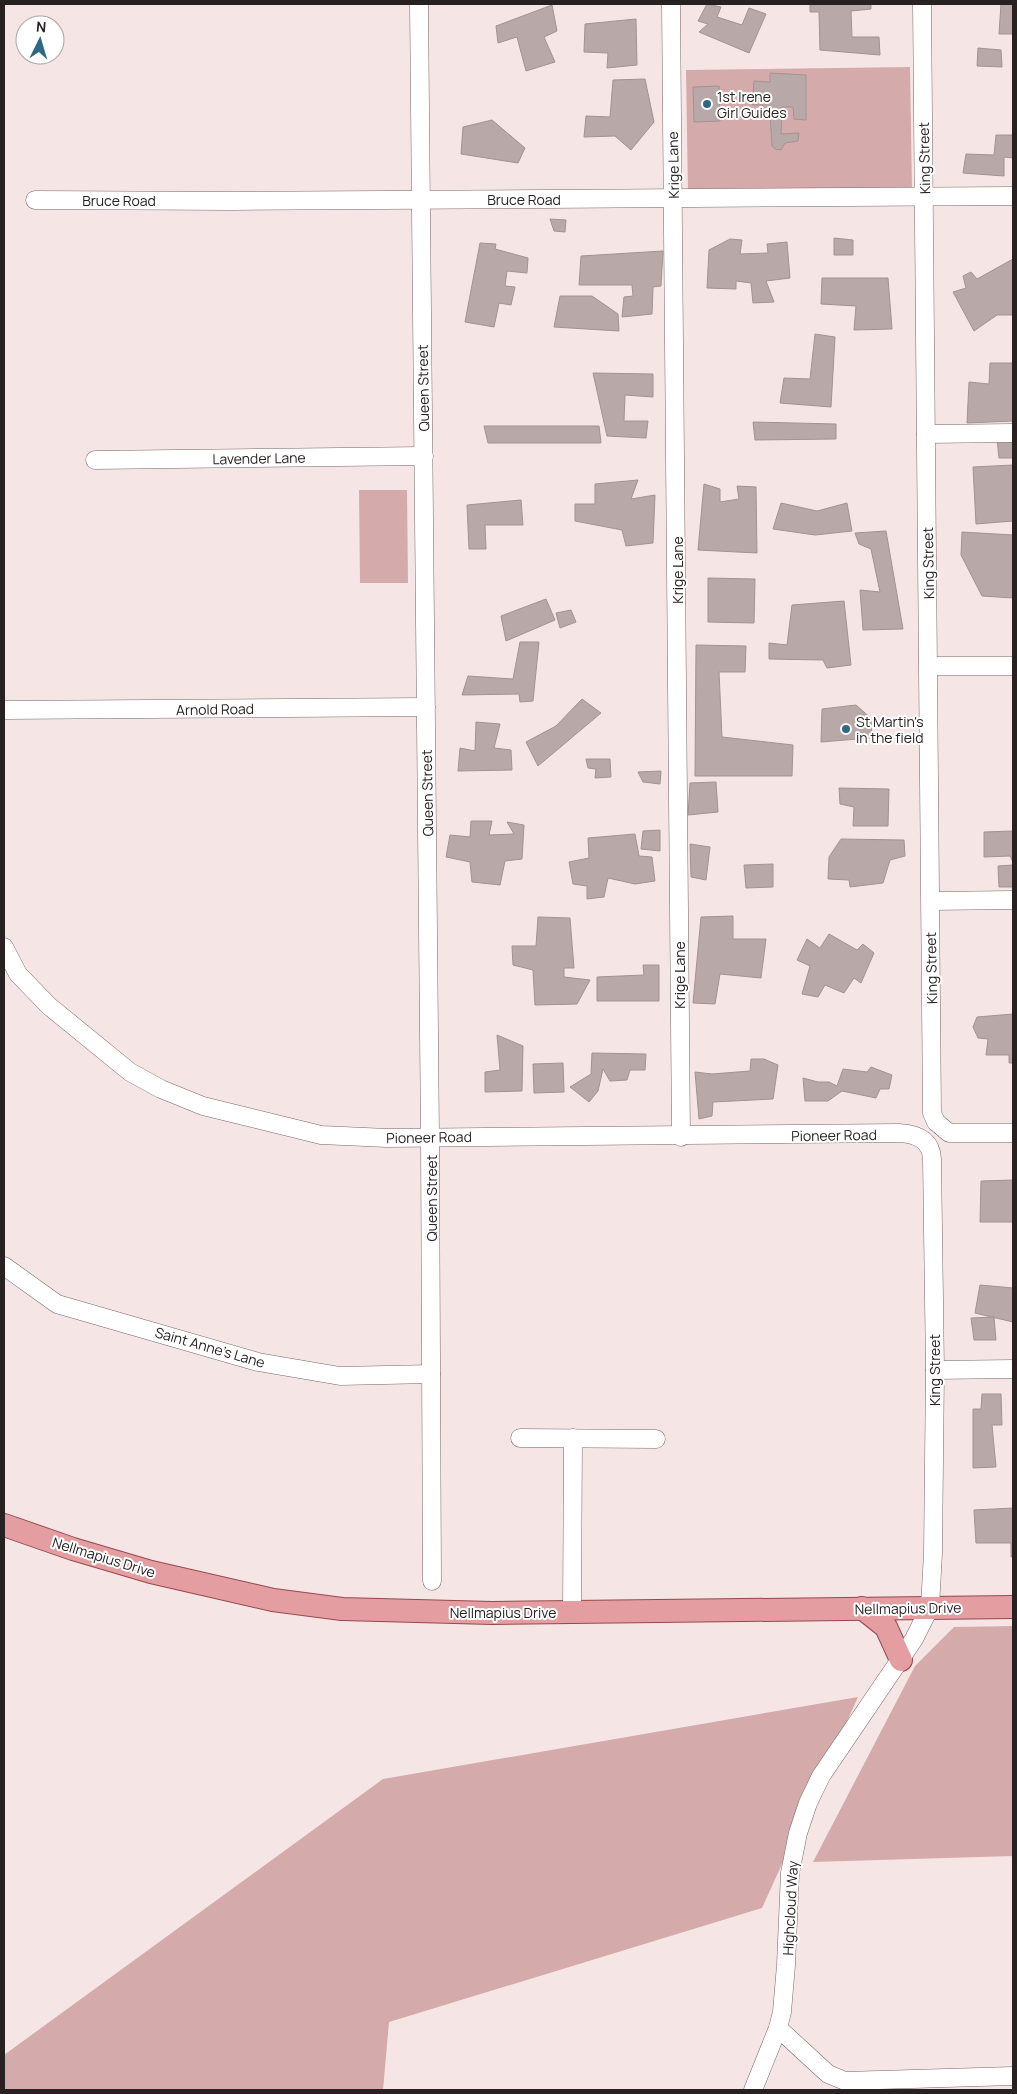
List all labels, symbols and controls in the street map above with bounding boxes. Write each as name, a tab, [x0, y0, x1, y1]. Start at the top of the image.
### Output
north arrow	[15, 15, 65, 65]
text: N	[35, 17, 47, 36]
place label: 1st Irene Girl Guides	[717, 87, 787, 122]
marker: 1st Irene Girl Guides	[701, 98, 713, 110]
street label: King Street	[914, 121, 934, 194]
street label: Krige Lane	[663, 131, 683, 199]
street label: Bruce Road	[487, 190, 561, 209]
street label: Bruce Road	[82, 191, 156, 210]
street label: Queen Street	[413, 344, 433, 432]
street label: Lavender Lane	[212, 448, 306, 468]
street label: King Street	[918, 526, 938, 599]
street label: Krige Lane	[668, 536, 687, 604]
street label: Arnold Road	[176, 699, 254, 719]
place label: St Martin's in the field	[856, 712, 923, 747]
marker: St Martin's in the field	[840, 723, 852, 735]
street label: Queen Street	[417, 749, 437, 837]
street label: King Street	[921, 931, 941, 1004]
street label: Krige Lane	[670, 941, 689, 1009]
street label: Pioneer Road	[791, 1125, 877, 1145]
street label: Pioneer Road	[386, 1127, 472, 1147]
street label: Queen Street	[422, 1154, 441, 1241]
street label: Saint Anne's Lane	[153, 1322, 267, 1372]
street label: King Street	[925, 1334, 944, 1406]
street label: Nellmapius Drive	[50, 1532, 158, 1582]
street label: Nellmapius Drive	[854, 1598, 962, 1618]
street label: Nellmapius Drive	[450, 1603, 556, 1622]
street label: Highcloud Way	[778, 1859, 802, 1956]

